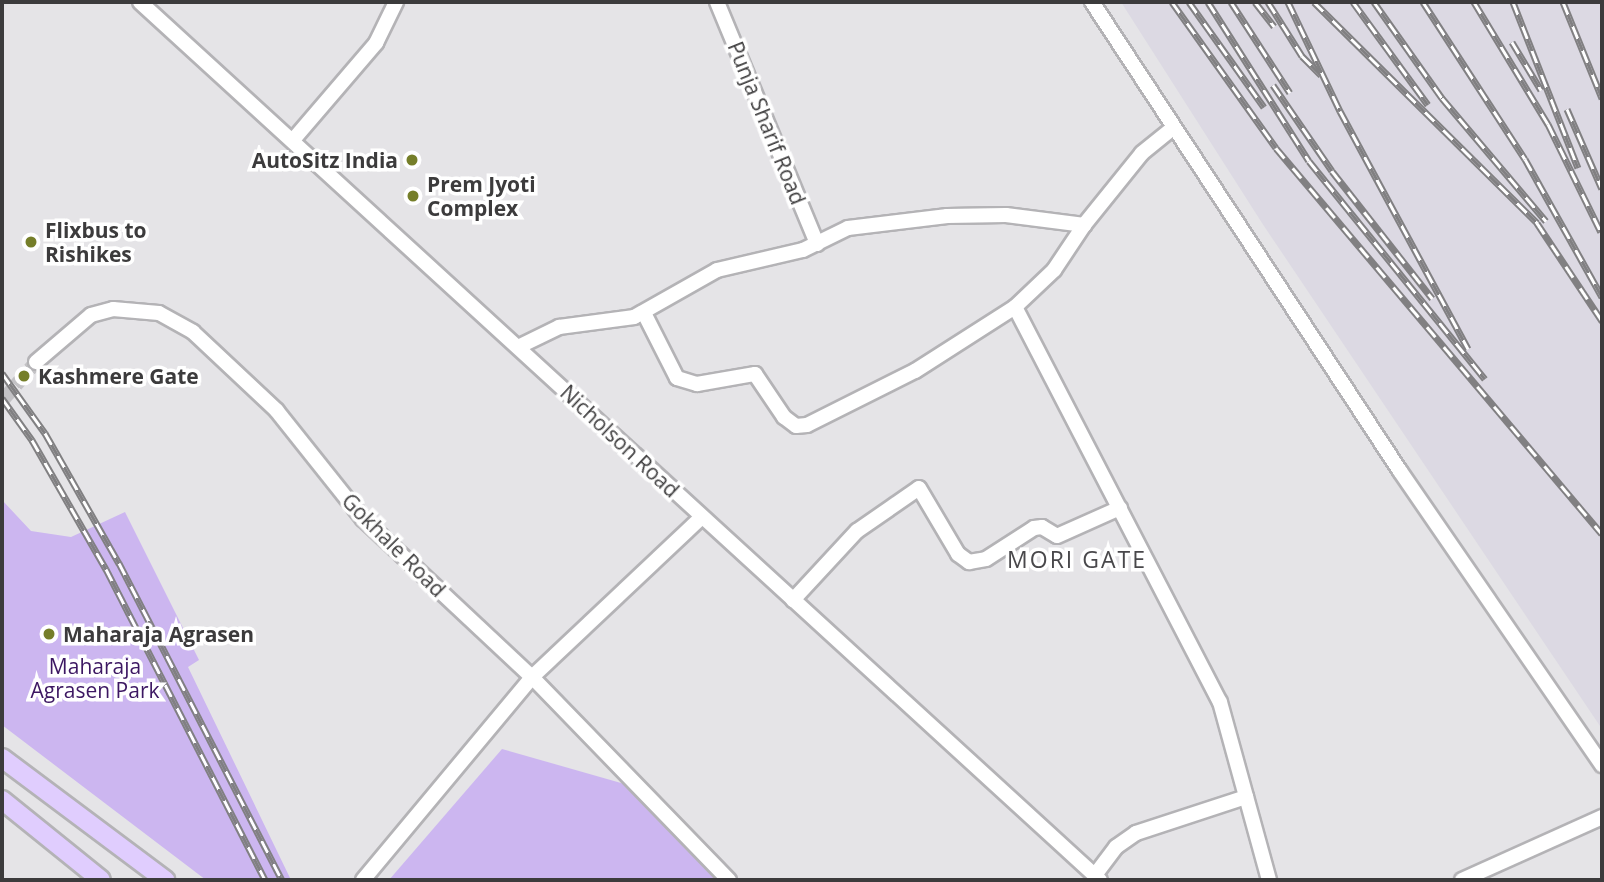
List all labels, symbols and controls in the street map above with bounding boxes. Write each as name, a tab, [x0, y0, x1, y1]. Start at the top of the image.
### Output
street label: Punja Sharif Road	[723, 38, 811, 208]
place label: AutoSitz India	[252, 147, 398, 173]
marker: AutoSitz India	[404, 152, 420, 168]
place label: Prem Jyoti Complex	[427, 171, 536, 221]
marker: Prem Jyoti Complex	[405, 188, 421, 204]
place label: Flixbus to Rishikes	[45, 217, 147, 267]
marker: Flixbus to Rishikes	[23, 234, 39, 250]
place label: Kashmere Gate	[38, 363, 199, 389]
marker: Kashmere Gate	[16, 368, 32, 384]
street label: Nicholson Road	[555, 380, 685, 502]
street label: Gokhale Road	[337, 488, 451, 602]
district label: MORI GATE	[1008, 545, 1146, 573]
place label: Maharaja Agrasen	[63, 621, 254, 647]
marker: Maharaja Agrasen	[41, 626, 57, 642]
park label: Maharaja Agrasen Park	[31, 653, 159, 703]

